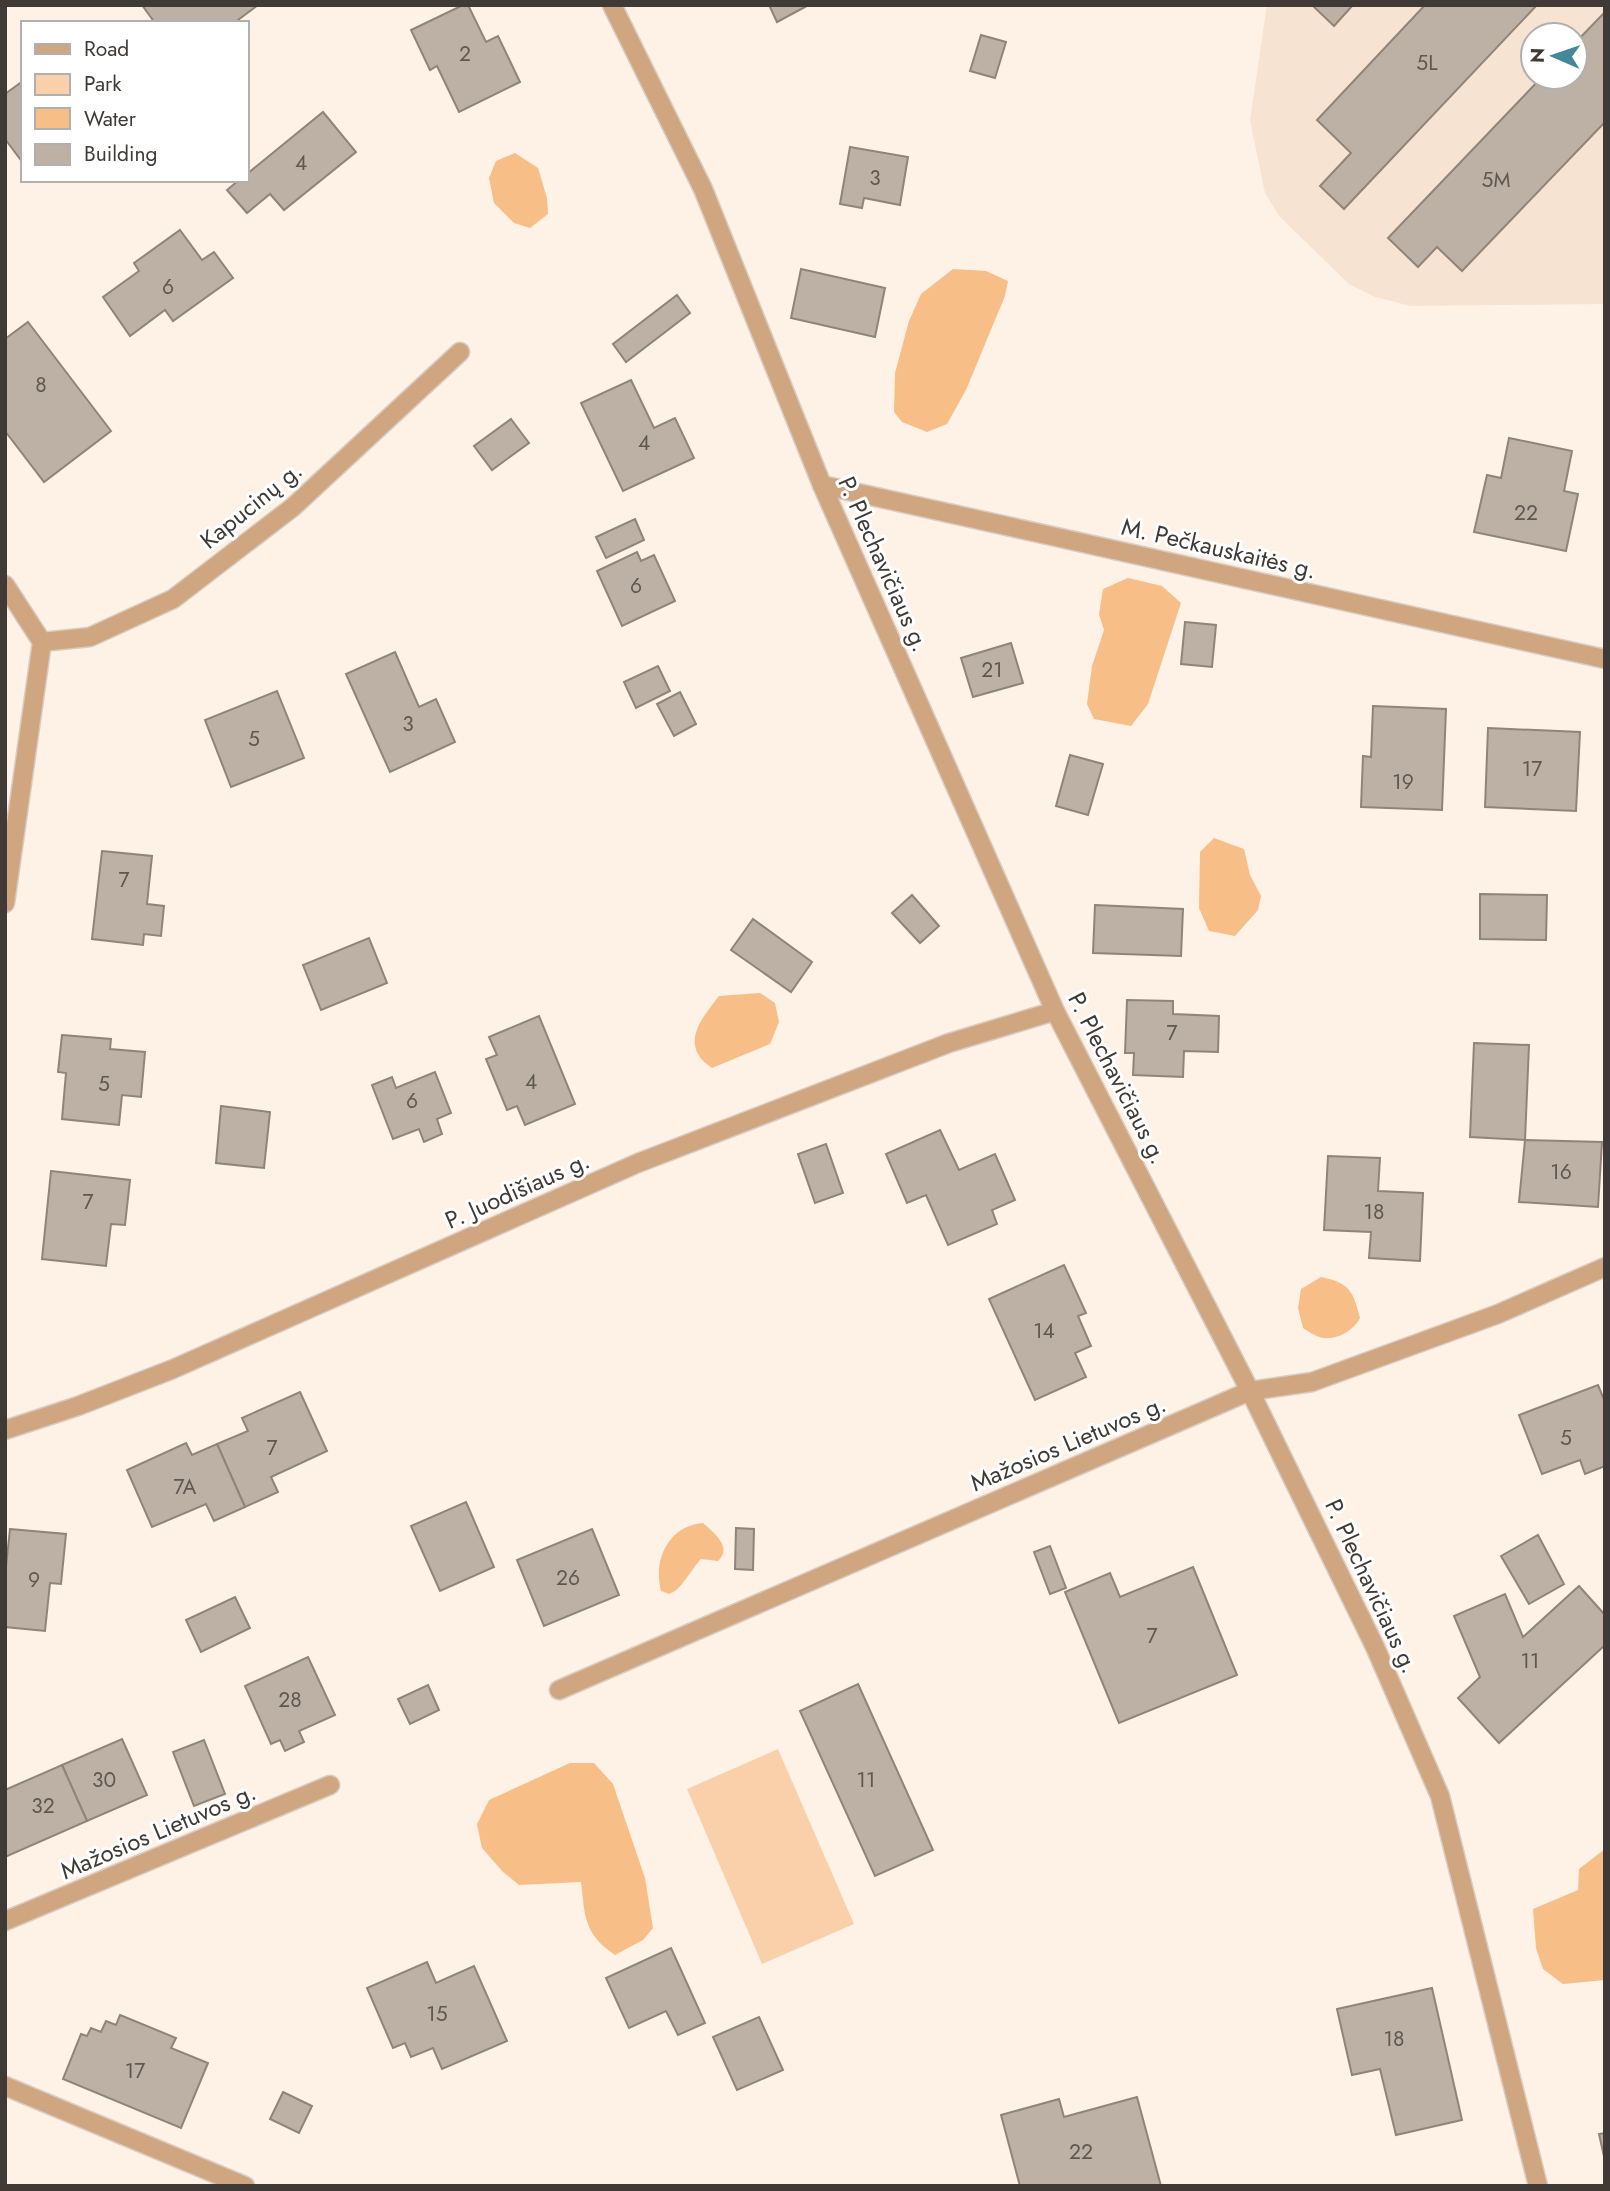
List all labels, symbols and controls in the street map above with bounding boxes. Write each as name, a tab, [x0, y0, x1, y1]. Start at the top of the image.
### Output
legend	[21, 21, 248, 182]
north arrow	[1519, 21, 1589, 91]
text: Road	[84, 34, 129, 64]
house number: 2	[459, 39, 471, 69]
text: N	[1524, 47, 1551, 63]
house number: 5L	[1416, 48, 1438, 78]
text: Park	[84, 69, 122, 99]
text: Water	[84, 104, 137, 134]
text: Building	[84, 139, 157, 169]
house number: 4	[295, 148, 307, 178]
house number: 3	[869, 163, 881, 193]
house number: 5M	[1482, 165, 1510, 195]
house number: 6	[162, 272, 174, 302]
house number: 8	[35, 370, 47, 400]
house number: 4	[638, 428, 650, 458]
street label: Kapucinų g.	[192, 453, 310, 557]
street label: P. Plechavičiaus g.	[830, 471, 938, 657]
house number: 22	[1514, 498, 1538, 528]
street label: M. Pečkauskaitės g.	[1118, 509, 1320, 587]
house number: 6	[630, 571, 642, 601]
house number: 21	[981, 655, 1003, 685]
house number: 3	[402, 709, 414, 739]
house number: 5	[248, 724, 260, 754]
house number: 17	[1522, 754, 1542, 784]
house number: 19	[1392, 767, 1414, 797]
house number: 7	[118, 865, 130, 895]
street label: P. Plechavičiaus g.	[1060, 986, 1176, 1170]
house number: 7	[1166, 1018, 1178, 1048]
house number: 4	[525, 1067, 537, 1097]
house number: 5	[98, 1069, 110, 1099]
house number: 6	[406, 1086, 418, 1116]
street label: P. Juodišiaus g.	[439, 1142, 595, 1238]
house number: 16	[1550, 1157, 1572, 1187]
house number: 7	[82, 1187, 94, 1217]
house number: 18	[1364, 1197, 1384, 1227]
house number: 14	[1033, 1316, 1055, 1346]
street label: Mažosios Lietuvos g.	[965, 1386, 1171, 1500]
house number: 5	[1560, 1423, 1572, 1453]
house number: 7	[266, 1433, 278, 1463]
house number: 7A	[174, 1472, 197, 1502]
street label: P. Plechavičiaus g.	[1316, 1493, 1428, 1679]
house number: 26	[556, 1563, 580, 1593]
house number: 9	[28, 1565, 40, 1595]
house number: 7	[1146, 1621, 1158, 1651]
house number: 11	[1521, 1646, 1539, 1676]
house number: 28	[278, 1685, 302, 1715]
house number: 30	[92, 1765, 116, 1795]
house number: 11	[857, 1765, 875, 1795]
street label: Mažosios Lietuvos g.	[55, 1774, 261, 1888]
house number: 32	[31, 1791, 55, 1821]
house number: 15	[426, 1999, 448, 2029]
house number: 18	[1384, 2024, 1404, 2054]
house number: 17	[125, 2056, 145, 2086]
house number: 22	[1069, 2137, 1093, 2167]

